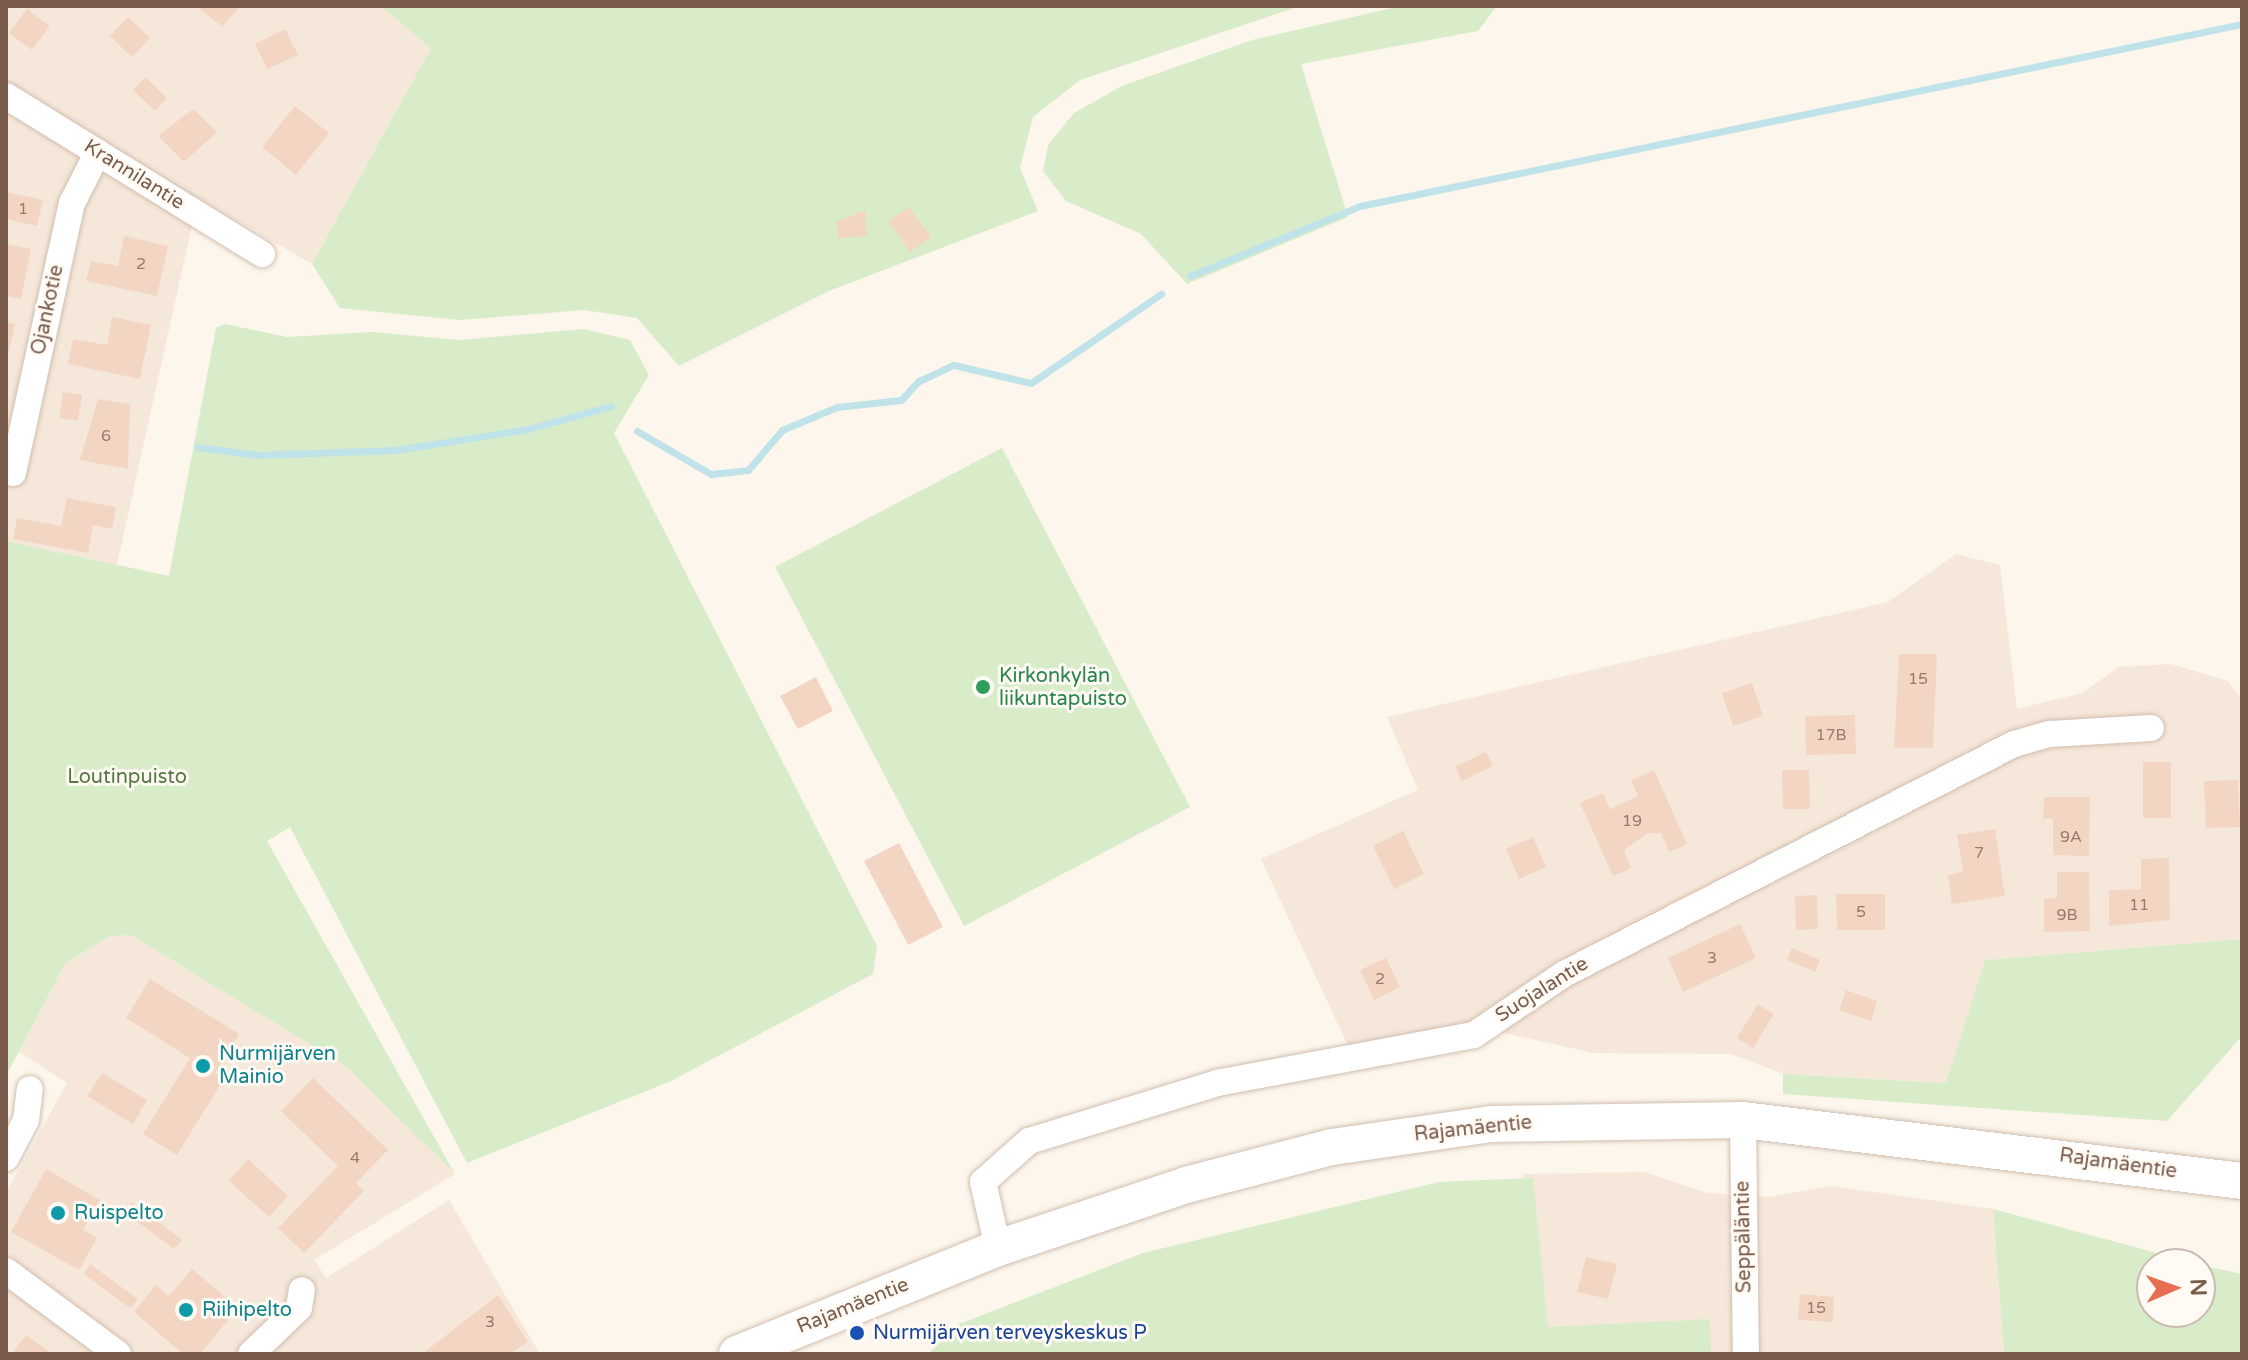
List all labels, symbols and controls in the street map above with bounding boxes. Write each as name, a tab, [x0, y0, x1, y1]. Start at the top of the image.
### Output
street label: Krannilantie	[79, 135, 189, 215]
house number: 1	[18, 199, 28, 219]
house number: 2	[136, 254, 146, 274]
street label: Ojankotie	[27, 263, 69, 357]
house number: 6	[101, 426, 111, 446]
place label: Kirkonkylän liikuntapuisto	[999, 664, 1127, 711]
house number: 15	[1908, 669, 1928, 689]
marker: Kirkonkylän liikuntapuisto	[974, 678, 992, 696]
house number: 17B	[1815, 725, 1847, 745]
park label: Loutinpuisto	[67, 765, 187, 789]
house number: 19	[1622, 811, 1642, 831]
house number: 9A	[2060, 827, 2082, 847]
house number: 7	[1974, 843, 1984, 863]
house number: 11	[2129, 895, 2149, 915]
house number: 5	[1856, 902, 1866, 922]
house number: 9B	[2056, 905, 2078, 925]
house number: 3	[1707, 948, 1717, 968]
street label: Suojalantie	[1491, 952, 1593, 1028]
house number: 2	[1375, 969, 1385, 989]
place label: Nurmijärven Mainio	[219, 1042, 336, 1089]
marker: Nurmijärven Mainio	[194, 1057, 212, 1075]
street label: Rajamäentie	[1413, 1111, 1533, 1147]
street label: Rajamäentie	[2058, 1144, 2178, 1184]
house number: 4	[350, 1148, 360, 1168]
street label: Seppäläntie	[1731, 1181, 1757, 1293]
place label: Ruispelto	[74, 1201, 164, 1225]
marker: Ruispelto	[49, 1204, 67, 1222]
north arrow	[2136, 1248, 2216, 1328]
street label: Rajamäentie	[794, 1273, 912, 1339]
text: N	[2185, 1278, 2211, 1297]
place label: Riihipelto	[202, 1298, 292, 1322]
house number: 15	[1806, 1298, 1826, 1318]
marker: Riihipelto	[177, 1301, 195, 1319]
house number: 3	[485, 1312, 495, 1332]
place label: Nurmijärven terveyskeskus P	[873, 1321, 1147, 1345]
marker: Nurmijärven terveyskeskus P	[848, 1324, 866, 1342]

